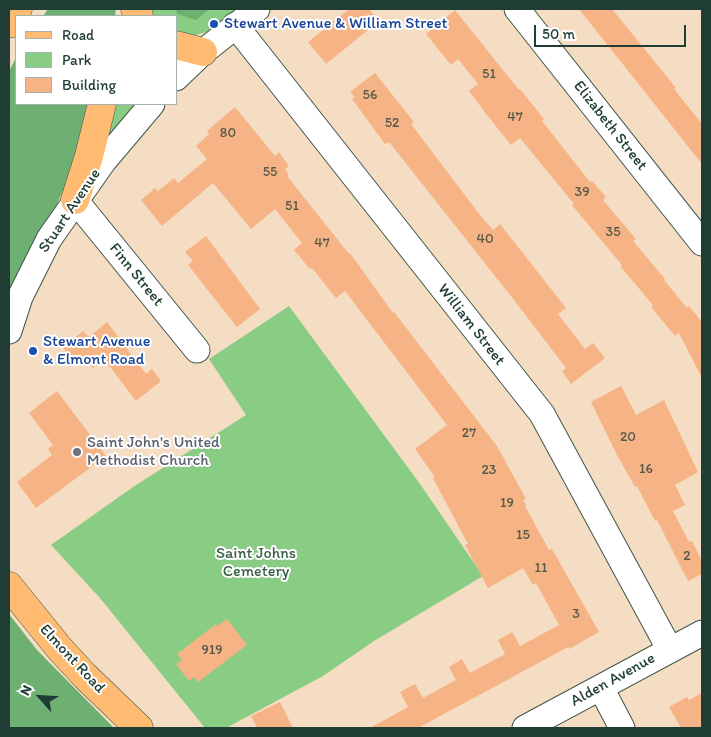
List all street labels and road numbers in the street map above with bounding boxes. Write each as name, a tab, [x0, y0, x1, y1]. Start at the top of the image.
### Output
street label: Elizabeth Street	[569, 77, 651, 175]
street label: Stuart Avenue	[35, 165, 105, 257]
street label: Finn Street	[105, 240, 167, 310]
street label: William Street	[433, 280, 509, 370]
street label: Elmont Road	[35, 620, 109, 698]
street label: Alden Avenue	[567, 649, 659, 711]

